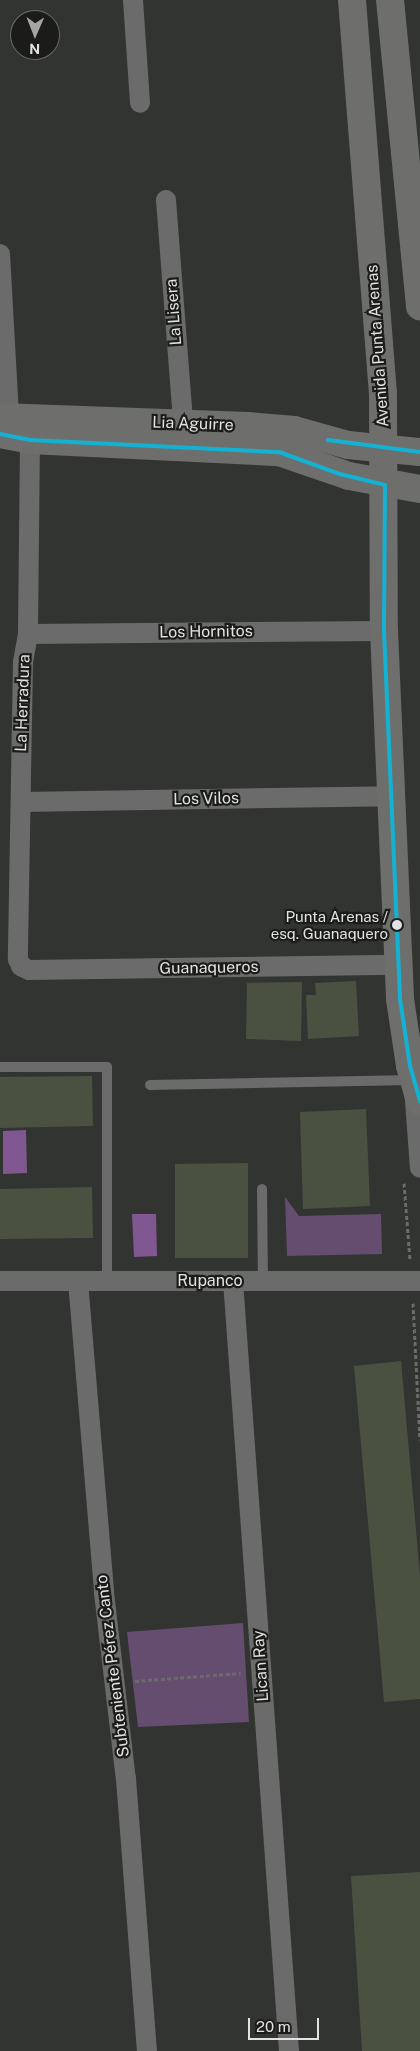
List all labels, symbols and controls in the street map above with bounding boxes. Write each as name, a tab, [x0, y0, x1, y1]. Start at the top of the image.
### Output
north arrow	[10, 10, 60, 60]
text: N	[29, 41, 40, 57]
street label: Avenida Punta Arenas	[363, 264, 393, 428]
street label: La Lisera	[162, 278, 186, 346]
street label: Lia Aguirre	[152, 413, 234, 435]
street label: Los Hornitos	[159, 622, 253, 642]
street label: La Herradura	[12, 654, 34, 752]
street label: Los Vilos	[173, 789, 239, 809]
place label: Punta Arenas / esq. Guanaquero	[271, 907, 388, 942]
marker: Punta Arenas / esq. Guanaquero	[392, 920, 402, 930]
street label: Guanaqueros	[159, 958, 259, 978]
street label: Rupanco	[177, 1271, 243, 1291]
street label: Subteniente Pérez Canto	[92, 1574, 134, 1758]
street label: Lican Ray	[249, 1630, 273, 1702]
scale bar	[250, 2008, 321, 2040]
text: 20 m	[256, 2018, 291, 2035]

